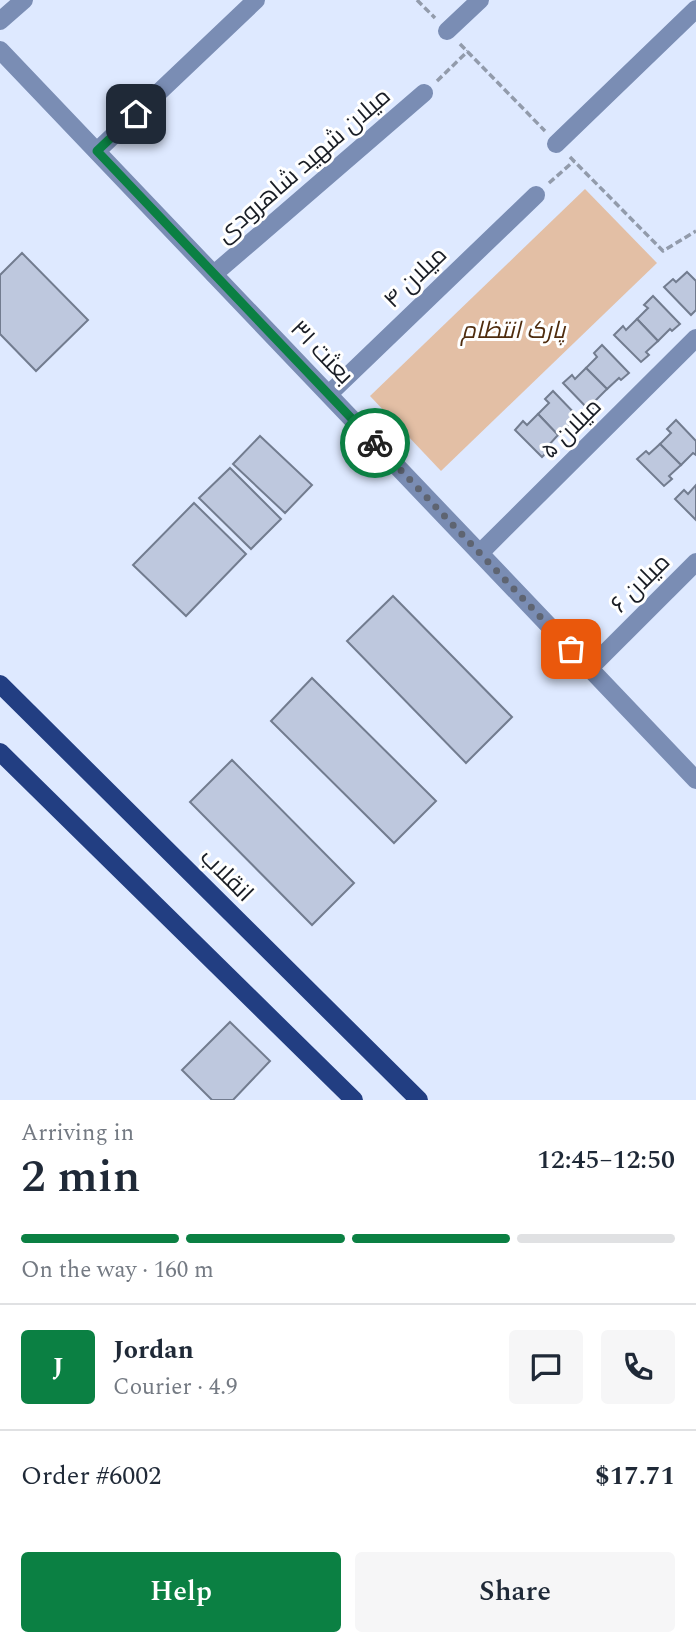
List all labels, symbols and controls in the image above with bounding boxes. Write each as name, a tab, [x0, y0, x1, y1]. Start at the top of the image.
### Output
street label: میلان شهید شاهرودی	[208, 79, 399, 252]
pin	[106, 84, 166, 144]
icon: home	[117, 95, 155, 133]
street label: میلان ۴	[376, 238, 456, 317]
street label: بعثت ۳۱	[281, 312, 361, 393]
park label: پارک انتظام	[460, 313, 567, 349]
street label: میلان ۵	[533, 390, 610, 467]
courier	[340, 408, 410, 478]
icon: bike	[356, 424, 394, 462]
street label: میلان ۶	[603, 546, 679, 622]
pin	[541, 619, 601, 679]
icon: bag	[552, 630, 590, 668]
street label: انقلاب	[191, 841, 261, 911]
text: Arriving in	[21, 1116, 134, 1151]
text: 12:45–12:50	[537, 1140, 675, 1180]
text: 2 min	[21, 1142, 140, 1212]
text: On the way · 160 m	[21, 1253, 214, 1288]
text: Jordan	[113, 1330, 194, 1370]
button: chat	[509, 1330, 583, 1404]
button: phone	[601, 1330, 675, 1404]
text: J	[52, 1347, 64, 1387]
text: Courier · 4.9	[113, 1370, 238, 1405]
text: Order #6002	[21, 1456, 161, 1496]
text: $17.71	[595, 1456, 675, 1496]
button: Help	[21, 1552, 341, 1632]
button: Share	[355, 1552, 675, 1632]

